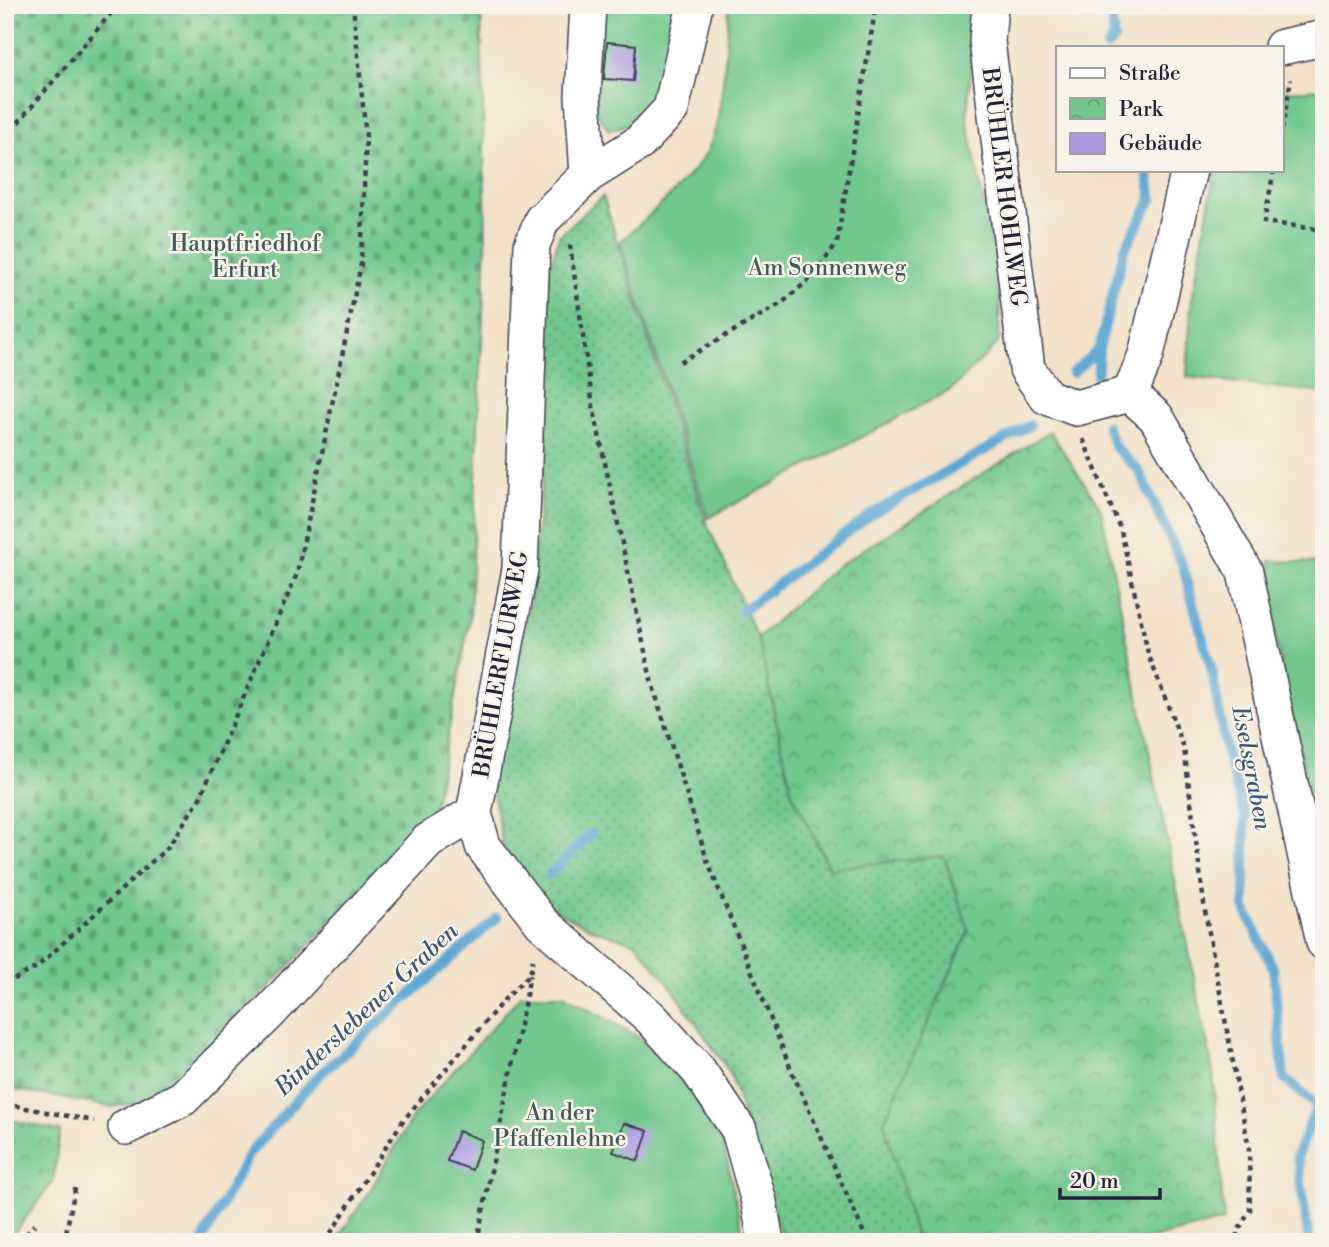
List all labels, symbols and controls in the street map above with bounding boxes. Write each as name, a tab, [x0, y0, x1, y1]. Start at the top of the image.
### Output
legend	[1056, 46, 1284, 172]
text: Straße	[1119, 61, 1181, 87]
street label: BRÜHLER HOHLWEG	[975, 65, 1035, 308]
text: Park	[1119, 97, 1164, 123]
text: Gebäude	[1119, 131, 1202, 157]
park label: Hauptfriedhof Erfurt	[170, 230, 322, 284]
park label: Am Sonnenweg	[747, 254, 906, 282]
street label: BRÜHLERFLURWEG	[465, 548, 535, 781]
water label: Eselsgraben	[1224, 703, 1278, 833]
water label: Binderslebener Graben	[268, 916, 465, 1103]
park label: An der Pfaffenlehne	[494, 1099, 626, 1153]
scale bar	[1060, 1156, 1159, 1200]
text: 20 m	[1070, 1169, 1119, 1195]

